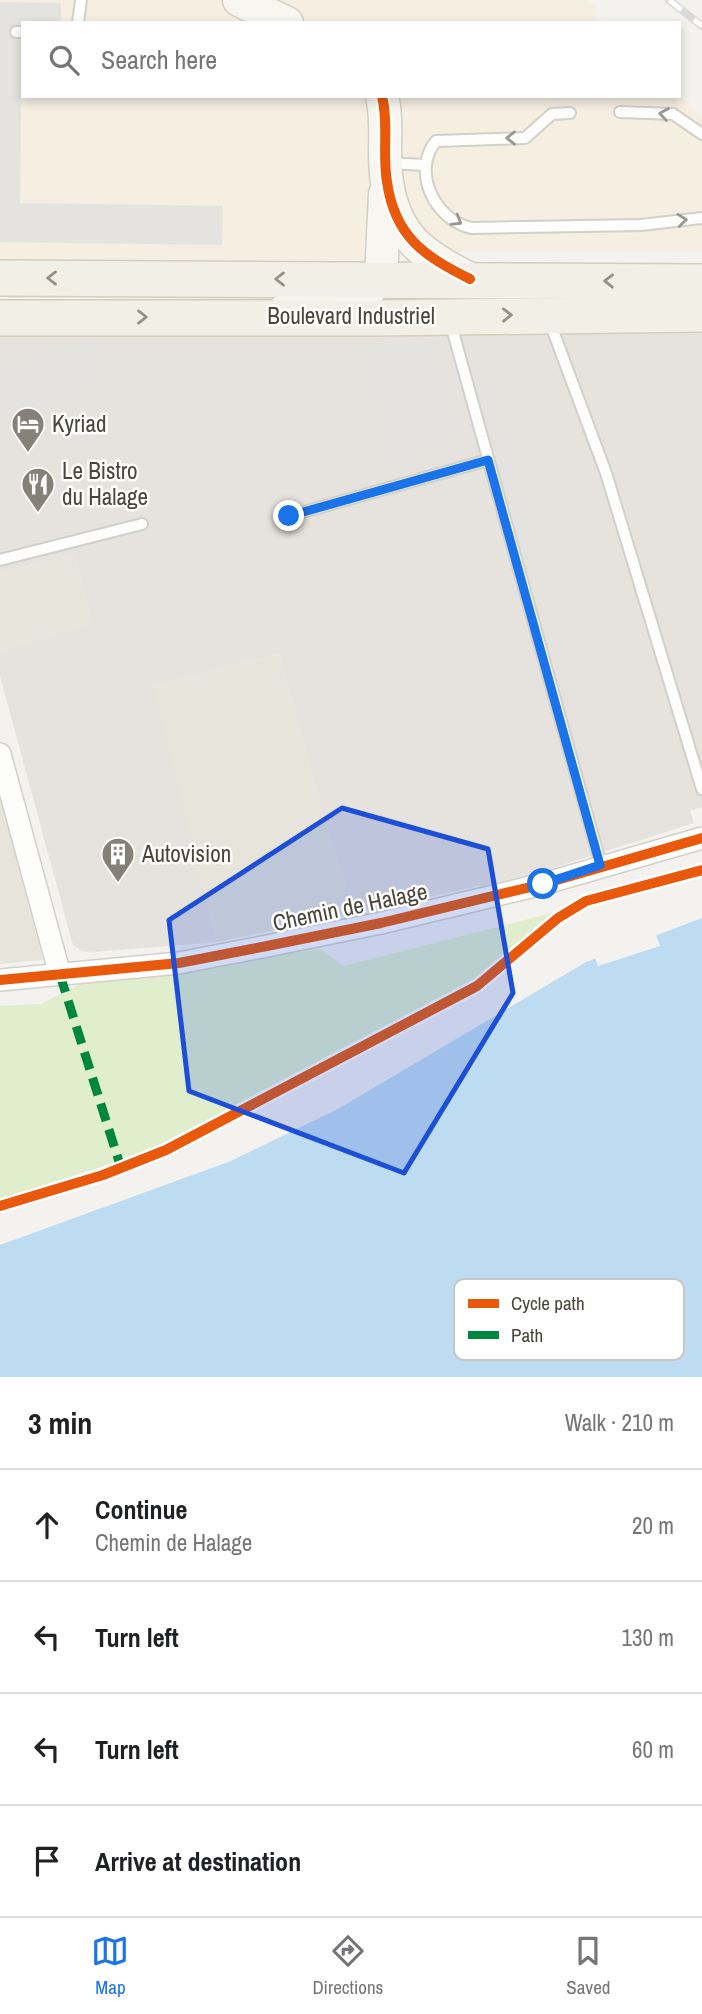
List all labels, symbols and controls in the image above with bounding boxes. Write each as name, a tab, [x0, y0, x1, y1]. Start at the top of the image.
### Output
search box	[21, 21, 681, 98]
icon: search	[45, 41, 83, 79]
text: Search here	[101, 42, 217, 77]
one-way arrow	[658, 107, 670, 122]
one-way arrow	[505, 130, 516, 146]
one-way arrow	[449, 212, 462, 225]
one-way arrow	[676, 212, 688, 227]
one-way arrow	[46, 270, 57, 286]
one-way arrow	[274, 271, 284, 287]
one-way arrow	[604, 273, 615, 288]
street label: Boulevard Industriel	[267, 300, 435, 331]
one-way arrow	[502, 307, 513, 322]
one-way arrow	[137, 309, 147, 325]
hotel icon: Kyriad	[9, 405, 47, 454]
place label: Kyriad	[52, 408, 107, 439]
place label: Le Bistro du Halage	[62, 455, 148, 512]
restaurant icon: Le Bistro du Halage	[19, 465, 57, 514]
route end	[273, 500, 304, 531]
building icon: Autovision	[99, 835, 137, 884]
place label: Autovision	[141, 838, 231, 869]
route start	[527, 868, 558, 899]
street label: Chemin de Halage	[270, 875, 430, 938]
legend	[454, 1279, 684, 1360]
text: Cycle path	[511, 1290, 585, 1316]
text: Path	[511, 1322, 543, 1348]
text: 3 min	[28, 1403, 92, 1443]
text: Walk · 210 m	[565, 1407, 674, 1438]
text: Continue	[95, 1492, 187, 1527]
icon: ahead	[28, 1506, 66, 1544]
text: 20 m	[632, 1510, 674, 1541]
text: Chemin de Halage	[95, 1527, 252, 1558]
icon: left	[28, 1618, 66, 1656]
text: Turn left	[95, 1620, 179, 1655]
text: 130 m	[622, 1622, 674, 1653]
icon: left	[28, 1730, 66, 1768]
text: Turn left	[95, 1732, 179, 1767]
text: 60 m	[632, 1734, 674, 1765]
icon: arrive	[28, 1842, 66, 1880]
text: Arrive at destination	[95, 1844, 301, 1879]
tab: Map	[91, 1932, 129, 2000]
tab: Directions	[312, 1932, 383, 2000]
tab: Saved	[566, 1932, 611, 2000]

